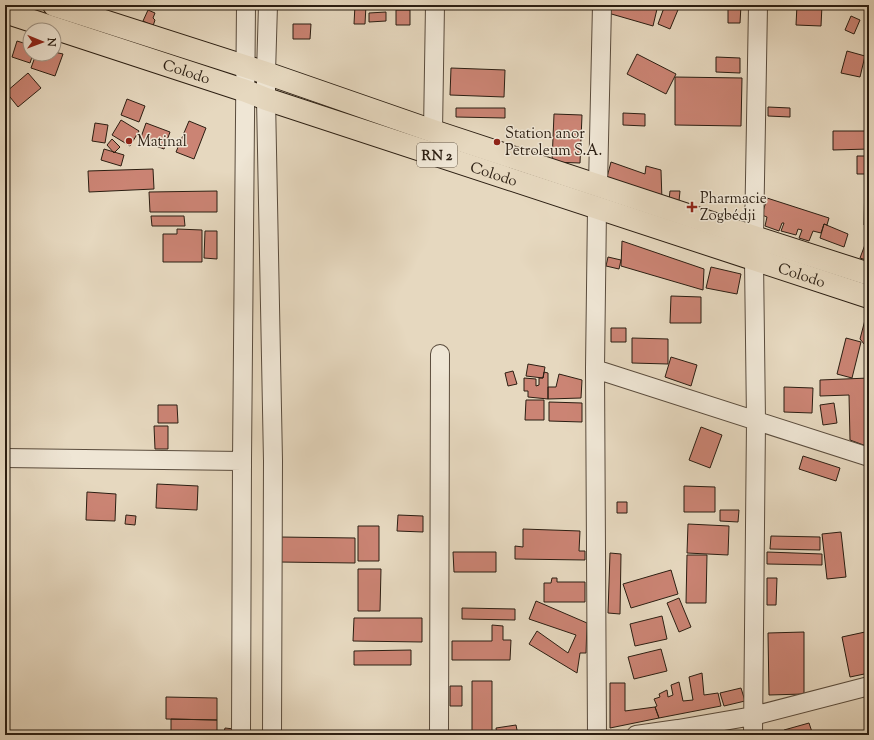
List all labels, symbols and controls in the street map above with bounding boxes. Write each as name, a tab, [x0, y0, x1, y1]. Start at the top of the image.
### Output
north arrow	[22, 22, 62, 62]
text: N	[43, 37, 59, 47]
street label: Colodo	[160, 55, 212, 90]
place label: Station anor Petroleum S.A.	[505, 124, 602, 162]
place label: Matinal	[137, 132, 187, 153]
marker: Matinal	[124, 136, 134, 146]
marker: Station anor Petroleum S.A.	[492, 137, 502, 147]
road number: RN 2	[417, 143, 457, 167]
street label: Colodo	[467, 158, 520, 193]
place label: Pharmacie Zogbédji	[700, 189, 767, 227]
marker: Pharmacie Zogbédji	[687, 202, 697, 212]
street label: Colodo	[775, 259, 828, 294]

